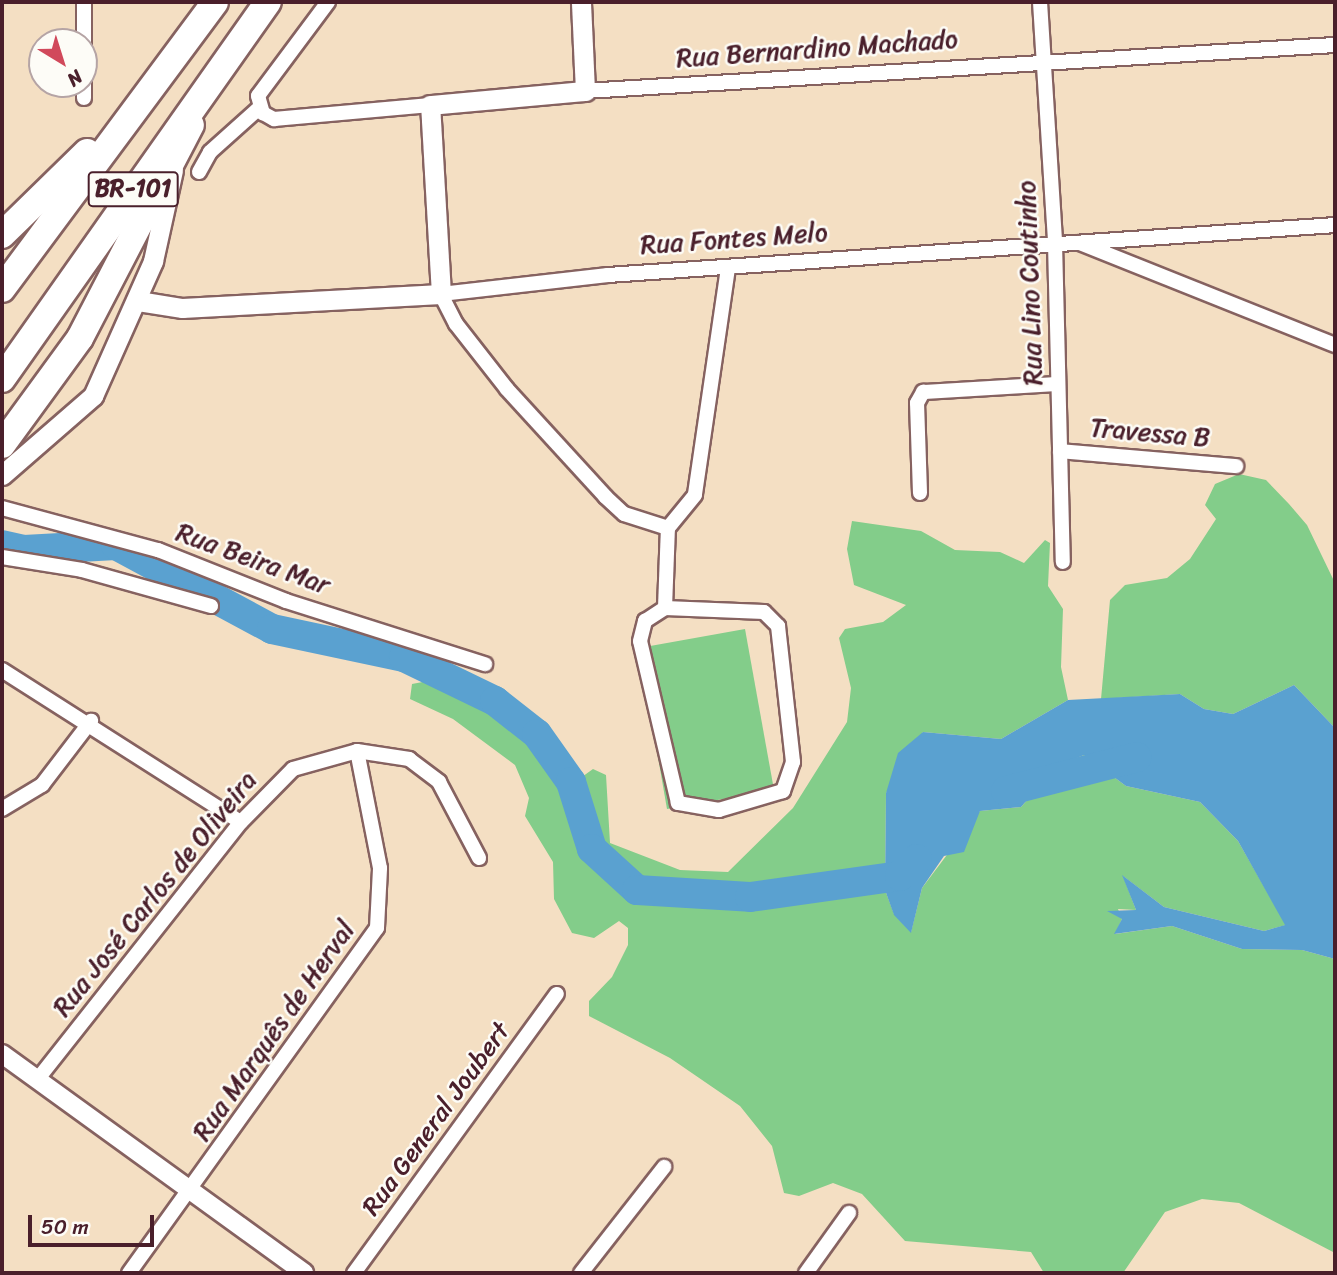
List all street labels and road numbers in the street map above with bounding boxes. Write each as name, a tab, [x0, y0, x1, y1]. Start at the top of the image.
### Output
street label: Rua Bernardino Machado	[675, 24, 959, 74]
road number: BR-101	[88, 168, 178, 210]
street label: Rua Lino Coutinho	[1011, 180, 1049, 386]
street label: Rua Fontes Melo	[639, 217, 829, 261]
street label: Travessa B	[1089, 412, 1211, 454]
street label: Rua Beira Mar	[172, 517, 334, 601]
street label: Rua José Carlos de Oliveira	[46, 765, 264, 1023]
street label: Rua Marquês de Herval	[186, 915, 362, 1147]
street label: Rua General Joubert	[355, 1016, 517, 1222]

